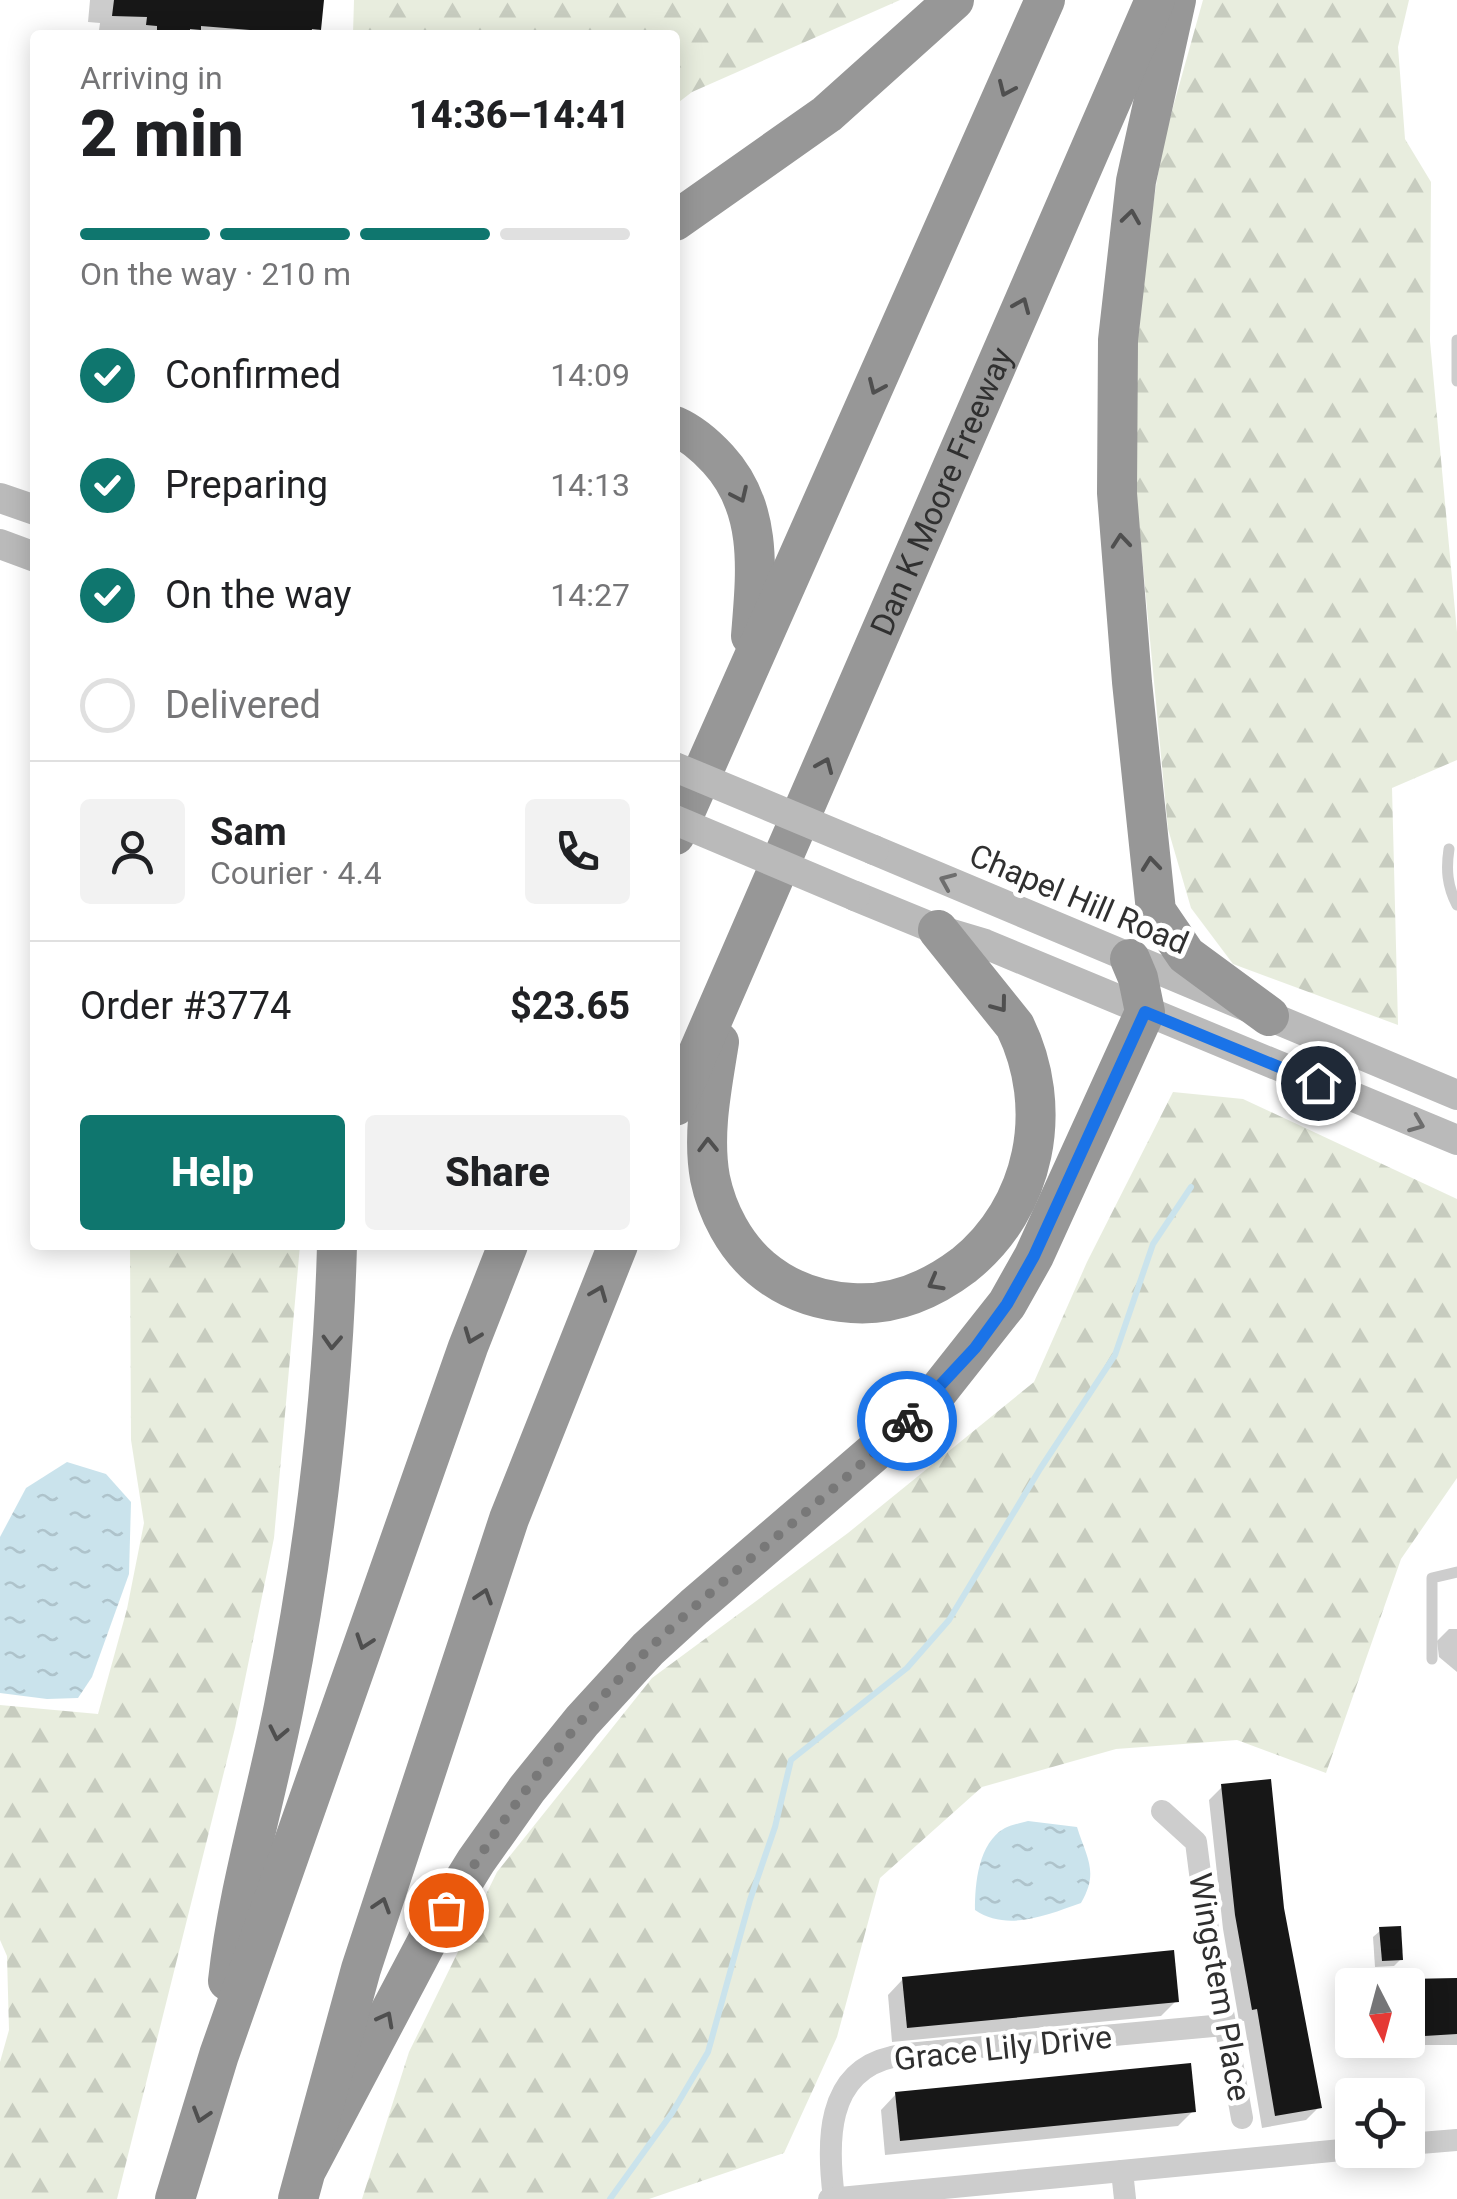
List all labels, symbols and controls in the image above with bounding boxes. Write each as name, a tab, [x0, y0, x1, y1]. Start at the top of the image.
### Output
text: Arriving in	[80, 59, 223, 97]
one-way arrow	[998, 79, 1018, 97]
text: 14:36–14:41	[409, 93, 630, 137]
text: 2 min	[80, 96, 244, 172]
one-way arrow	[1120, 208, 1141, 225]
text: On the way · 210 m	[80, 255, 351, 293]
one-way arrow	[1010, 297, 1030, 315]
street label: Dan K Moore Freeway	[863, 342, 1021, 641]
icon: check	[80, 348, 135, 403]
text: Confirmed	[165, 353, 341, 397]
text: 14:09	[550, 356, 630, 394]
one-way arrow	[868, 377, 888, 395]
icon: check	[80, 458, 135, 513]
text: Preparing	[165, 463, 328, 507]
text: 14:13	[550, 466, 630, 504]
one-way arrow	[728, 485, 748, 503]
one-way arrow	[1110, 532, 1132, 548]
icon: check	[80, 568, 135, 623]
text: On the way	[165, 573, 351, 617]
text: 14:27	[550, 576, 630, 614]
text: Delivered	[165, 683, 321, 727]
one-way arrow	[813, 757, 833, 775]
button: person	[80, 799, 185, 904]
button: phone	[525, 799, 630, 904]
text: Sam	[210, 810, 287, 854]
street label: Chapel Hill Road	[964, 836, 1194, 962]
text: Courier · 4.4	[210, 854, 382, 892]
one-way arrow	[1141, 856, 1162, 872]
one-way arrow	[939, 873, 957, 893]
text: Order #3774	[80, 984, 291, 1028]
text: $23.65	[510, 984, 630, 1028]
one-way arrow	[988, 994, 1005, 1012]
pin	[1276, 1041, 1361, 1126]
icon: home	[1291, 1056, 1346, 1111]
one-way arrow	[1407, 1112, 1425, 1132]
button: Help	[80, 1115, 345, 1230]
button: Share	[365, 1115, 630, 1230]
one-way arrow	[697, 1137, 718, 1152]
one-way arrow	[927, 1271, 946, 1290]
one-way arrow	[588, 1285, 608, 1302]
one-way arrow	[464, 1326, 484, 1343]
one-way arrow	[322, 1335, 343, 1351]
courier	[857, 1371, 957, 1471]
icon: bike	[880, 1394, 935, 1449]
one-way arrow	[472, 1589, 492, 1606]
one-way arrow	[355, 1633, 376, 1650]
one-way arrow	[269, 1724, 290, 1741]
pin	[404, 1868, 489, 1953]
street label: Wingstem Place	[1181, 1870, 1259, 2104]
icon: bag	[419, 1883, 474, 1938]
one-way arrow	[370, 1897, 390, 1914]
north arrow	[1335, 1968, 1425, 2058]
map controls	[1335, 1968, 1425, 2168]
one-way arrow	[374, 2011, 393, 2029]
street label: Grace Lily Drive	[892, 2018, 1114, 2078]
button: locate	[1335, 2078, 1425, 2168]
one-way arrow	[192, 2105, 213, 2122]

